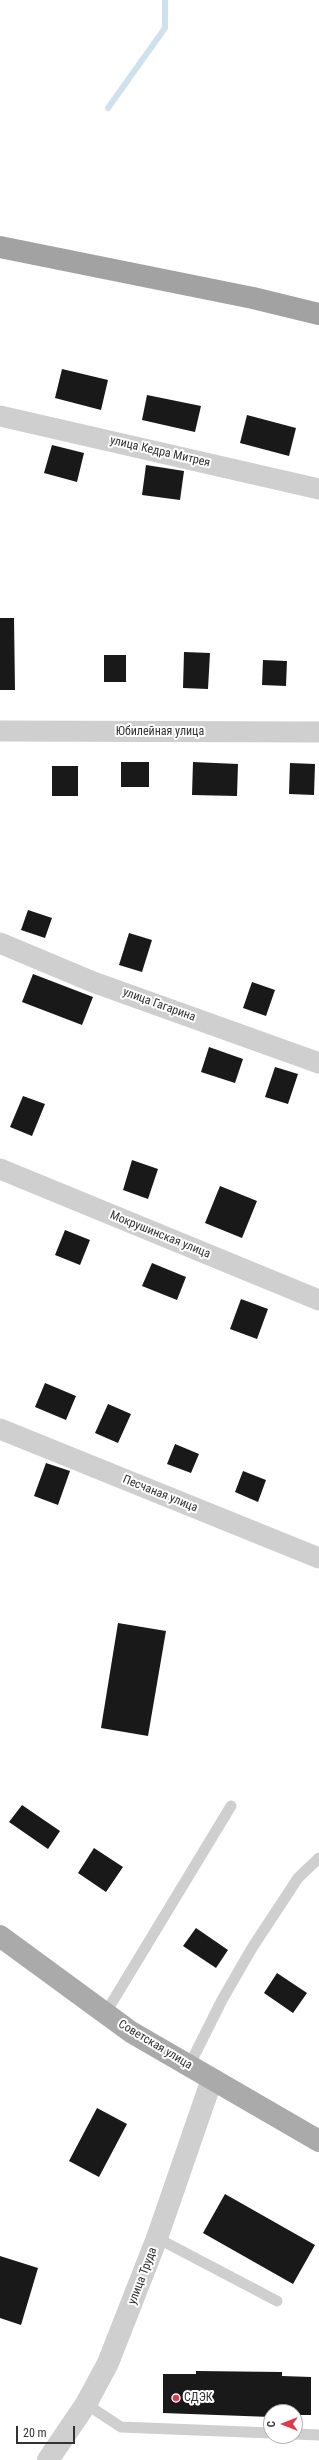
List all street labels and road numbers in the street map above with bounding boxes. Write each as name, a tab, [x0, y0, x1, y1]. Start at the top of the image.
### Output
street label: улица Кедра Митрея	[108, 433, 212, 471]
street label: Юбилейная улица	[116, 725, 204, 739]
street label: улица Гагарина	[121, 985, 197, 1025]
street label: Мокрушинская улица	[108, 1208, 212, 1262]
street label: Песчаная улица	[120, 1472, 200, 1516]
street label: Советская улица	[115, 2017, 195, 2073]
street label: улица Труда	[126, 2245, 160, 2307]

